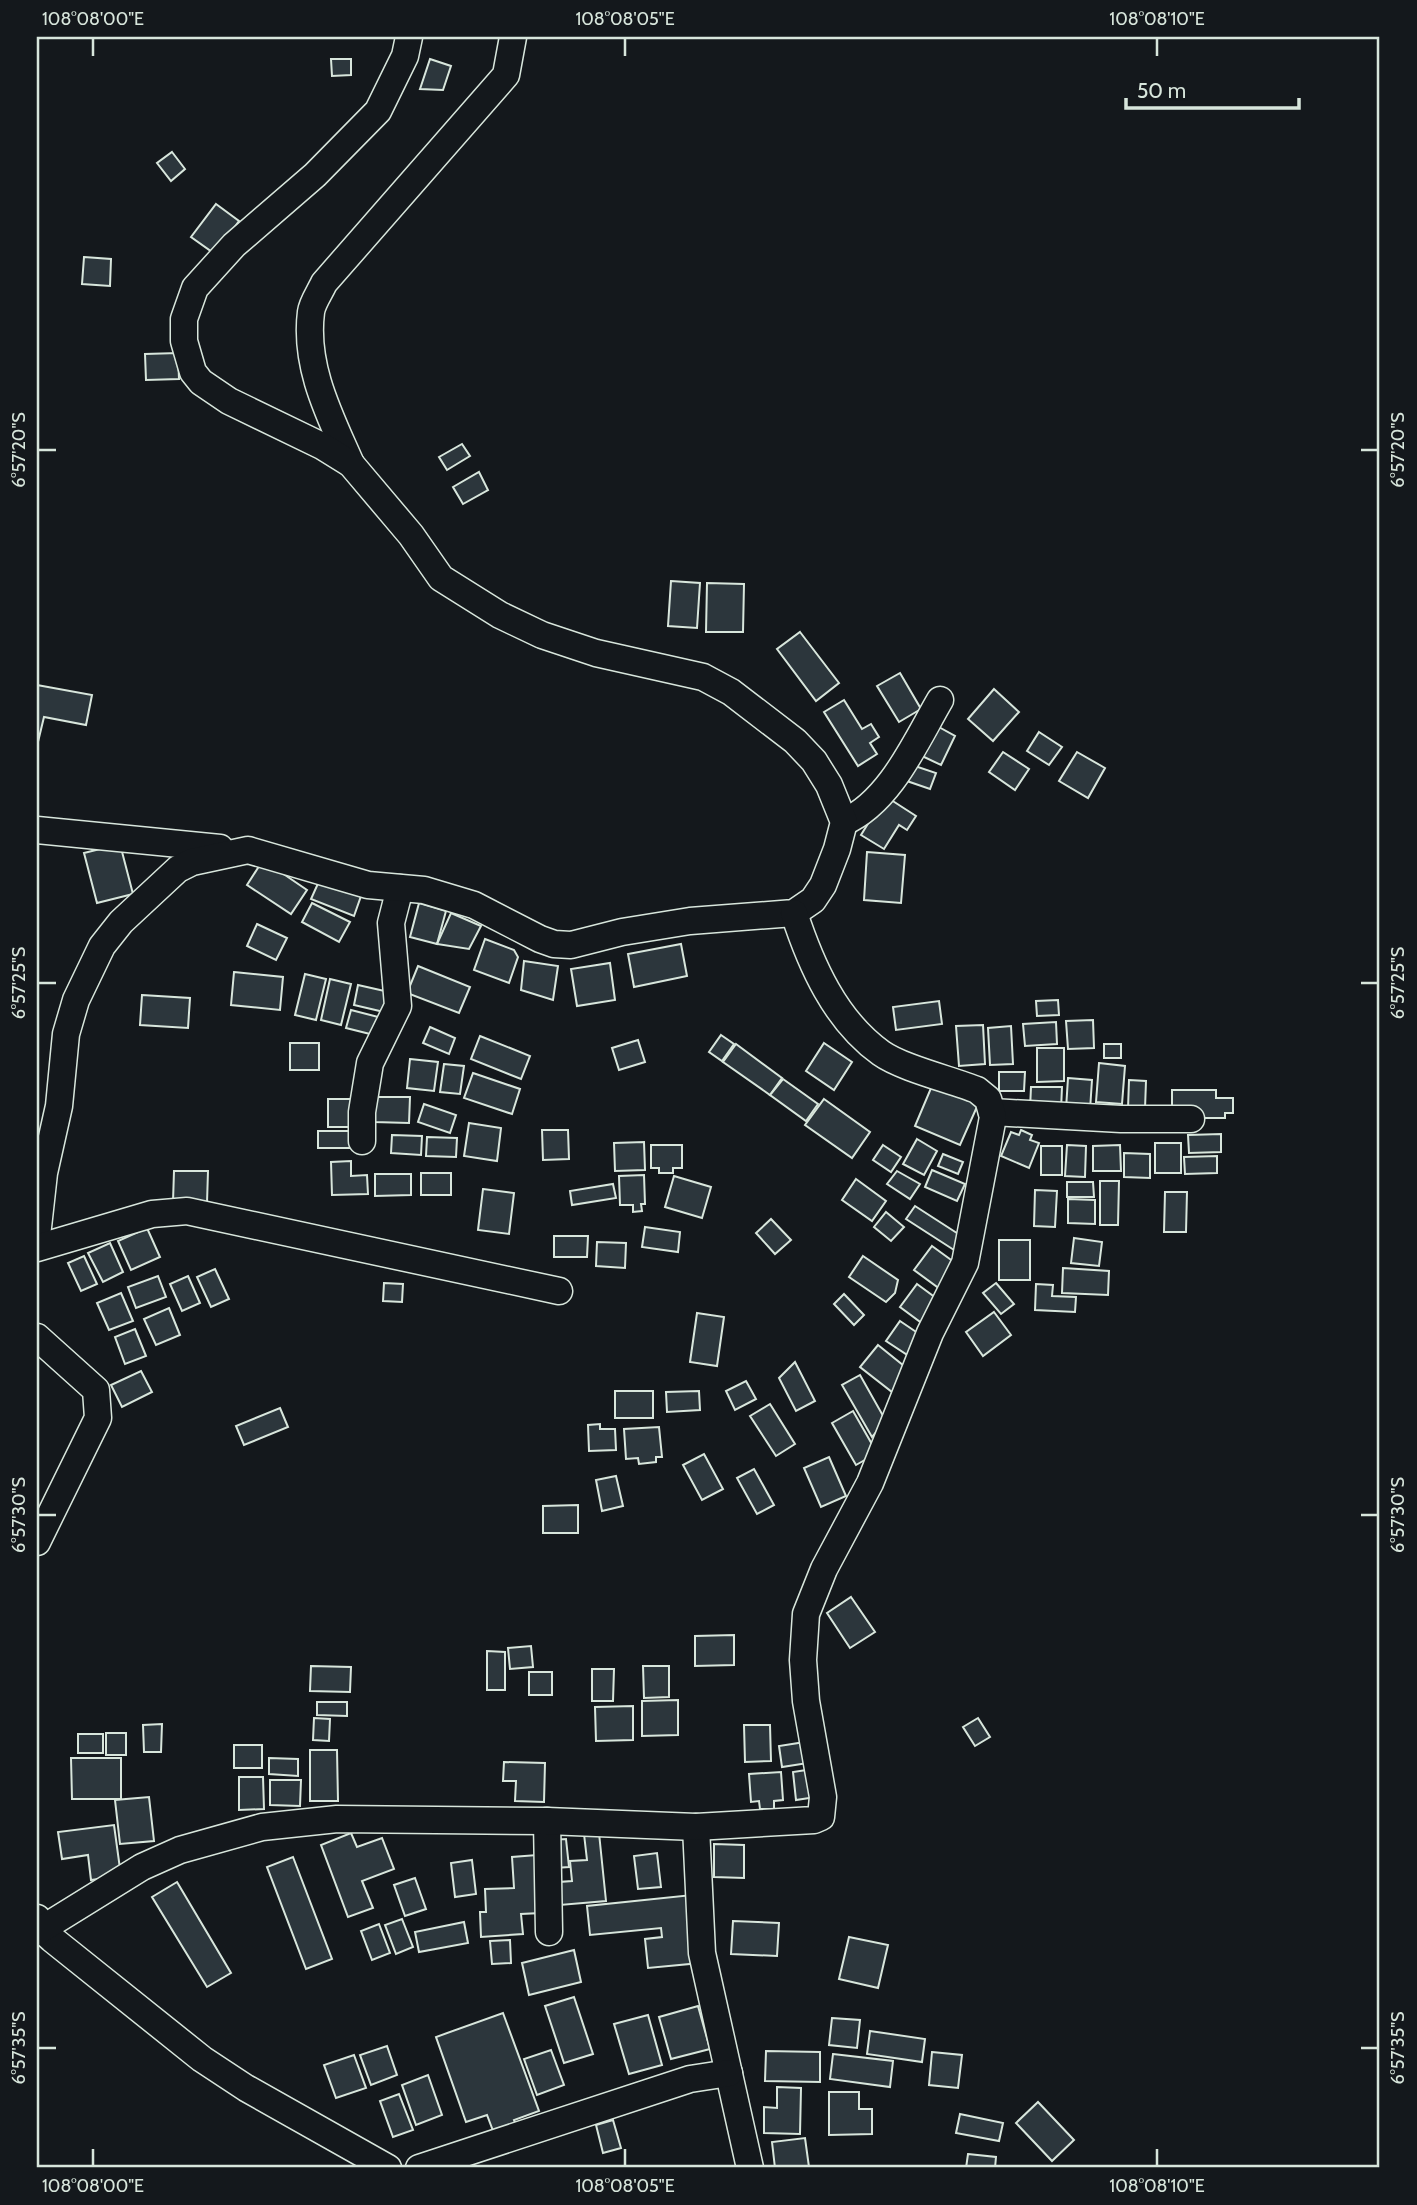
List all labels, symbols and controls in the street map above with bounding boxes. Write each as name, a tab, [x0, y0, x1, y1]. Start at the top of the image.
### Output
text: 108°08'00"E	[42, 8, 144, 30]
text: 108°08'05"E	[575, 8, 675, 30]
text: 108°08'10"E	[1109, 8, 1205, 30]
scale bar	[1126, 66, 1300, 110]
text: 50 m	[1137, 78, 1186, 103]
text: 6°57'20"S	[8, 412, 30, 488]
text: 6°57'20"S	[1387, 412, 1409, 488]
text: 6°57'25"S	[8, 947, 30, 1019]
text: 6°57'25"S	[1387, 947, 1409, 1019]
text: 6°57'30"S	[8, 1477, 30, 1553]
text: 6°57'30"S	[1387, 1477, 1409, 1553]
text: 6°57'35"S	[8, 2012, 30, 2084]
text: 6°57'35"S	[1387, 2012, 1409, 2084]
text: 108°08'00"E	[42, 2175, 144, 2197]
text: 108°08'05"E	[575, 2175, 675, 2197]
text: 108°08'10"E	[1109, 2175, 1205, 2197]

